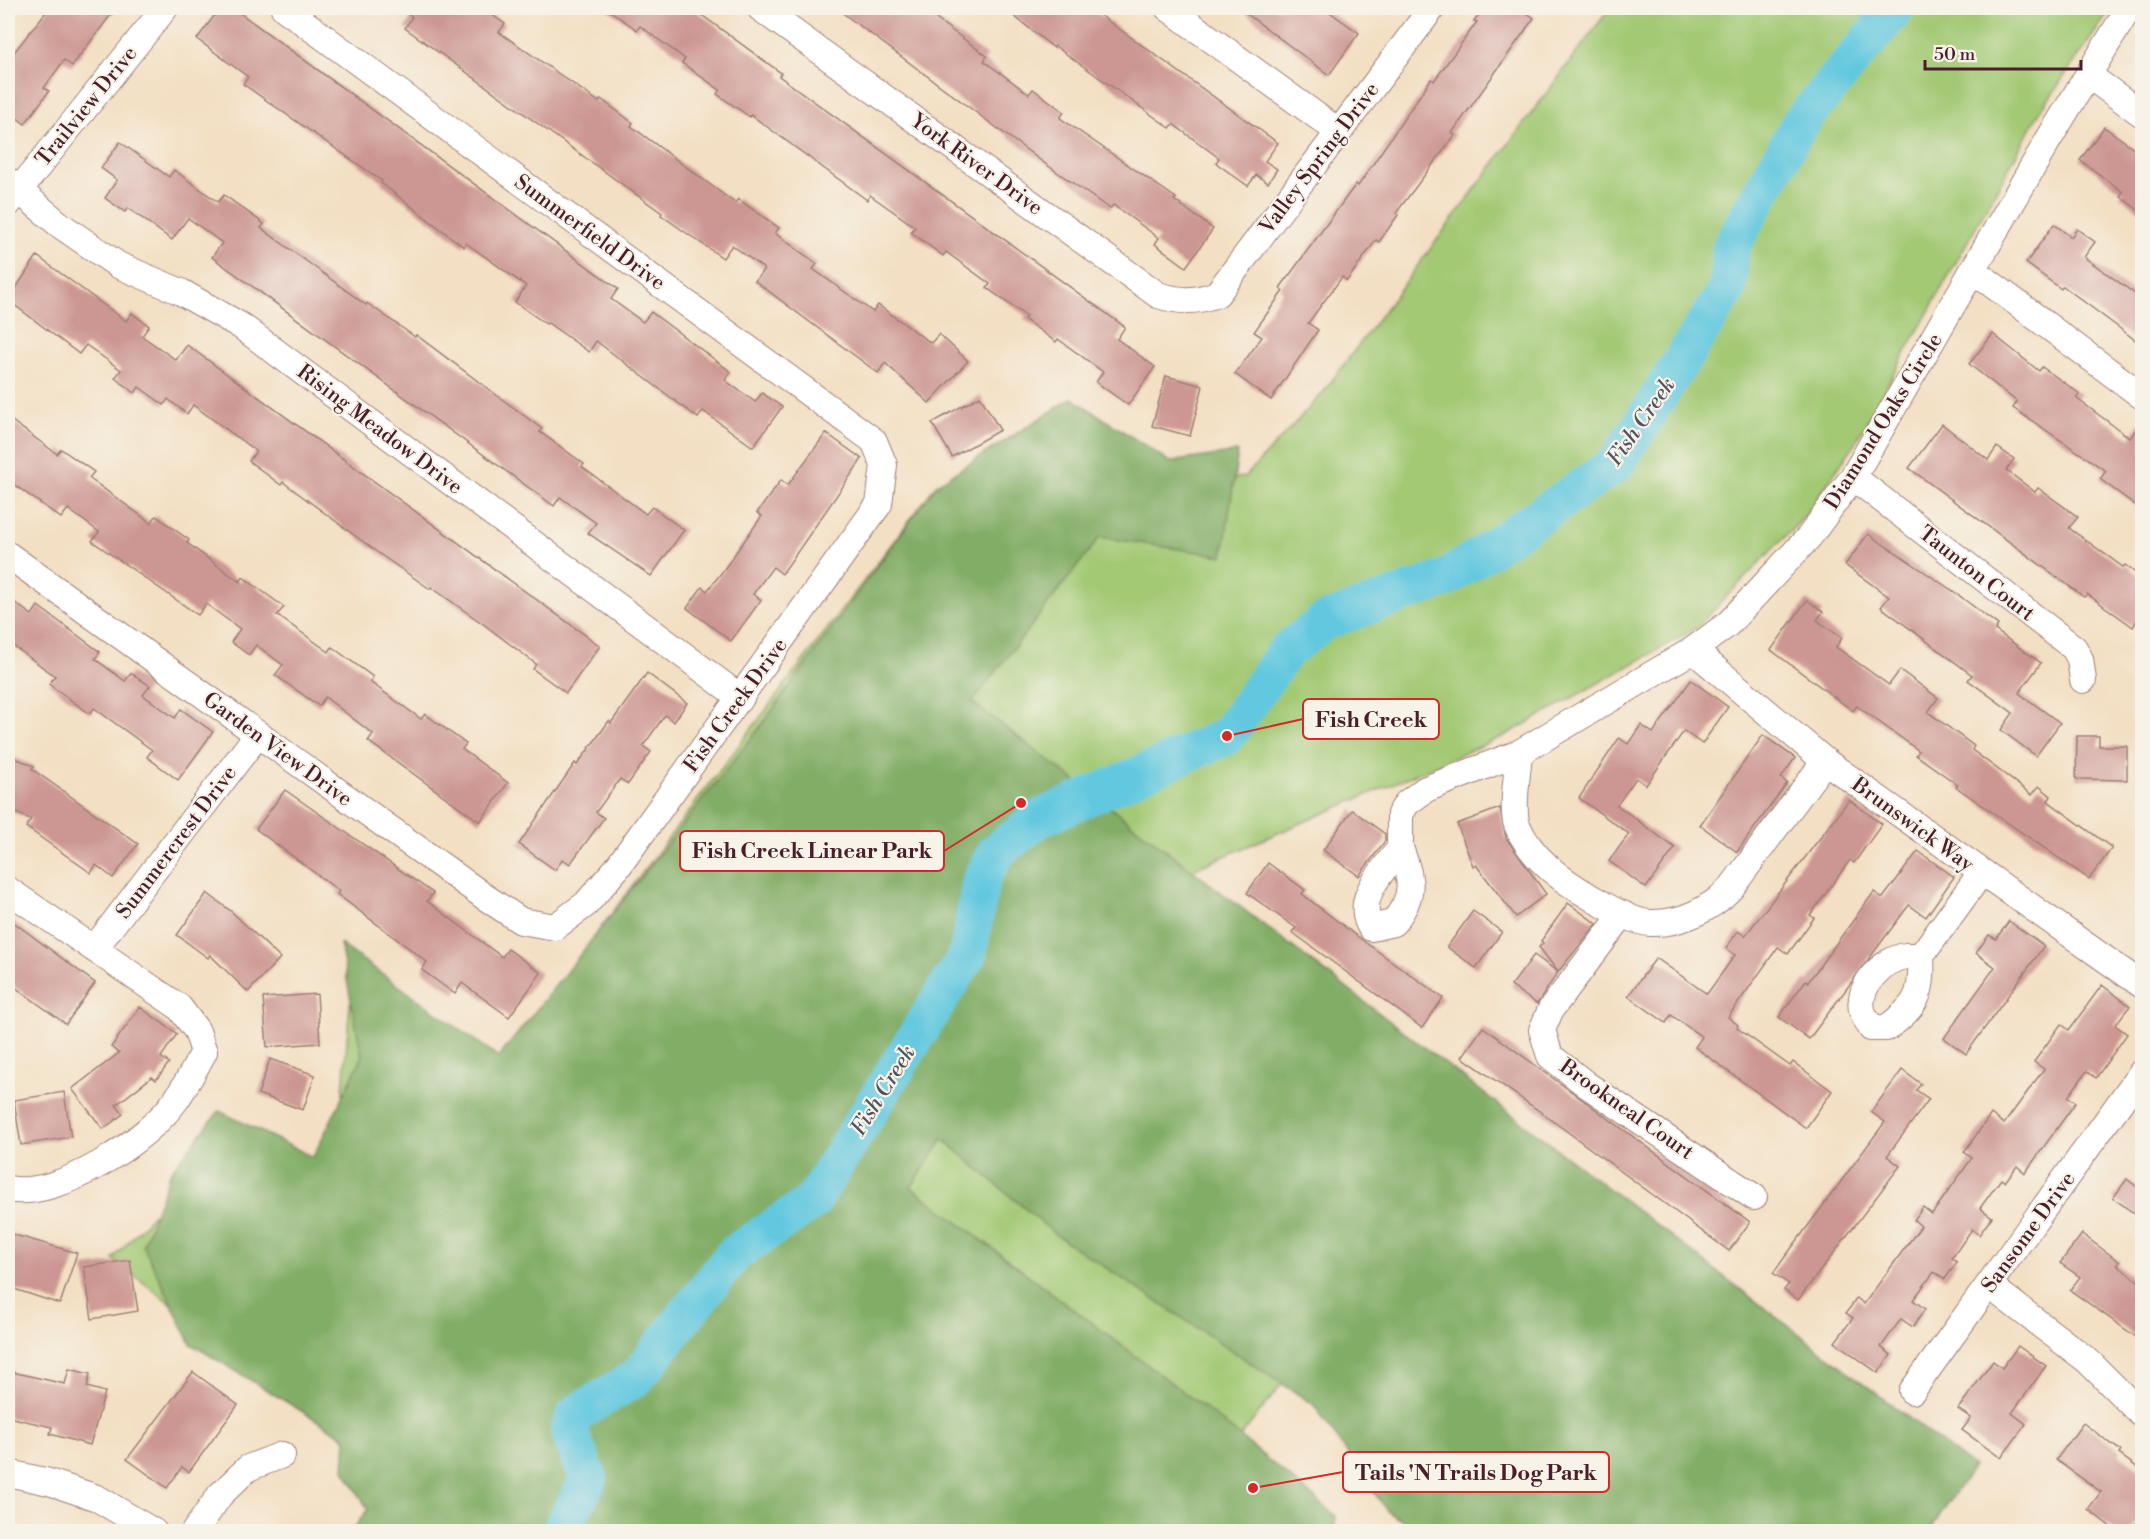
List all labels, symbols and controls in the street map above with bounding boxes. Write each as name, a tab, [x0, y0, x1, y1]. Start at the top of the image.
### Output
scale bar	[1925, 33, 2081, 71]
street label: Trailview Drive	[30, 41, 143, 172]
text: 50 m	[1934, 43, 1976, 66]
street label: Valley Spring Drive	[1254, 78, 1385, 240]
street label: York River Drive	[904, 108, 1048, 222]
street label: Summerfield Drive	[509, 169, 670, 296]
street label: Diamond Oaks Circle	[1819, 329, 1949, 514]
street label: Rising Meadow Drive	[291, 359, 467, 501]
water label: Fish Creek	[1601, 373, 1681, 471]
street label: Taunton Court	[1913, 521, 2040, 627]
street label: Fish Creek Drive	[678, 633, 793, 778]
street label: Garden View Drive	[198, 687, 357, 813]
callout: Fish Creek	[1303, 699, 1439, 739]
text: Fish Creek	[1315, 707, 1428, 734]
street label: Summercrest Drive	[111, 761, 243, 924]
street label: Brunswick Way	[1846, 771, 1979, 878]
callout: Fish Creek Linear Park	[680, 831, 944, 871]
text: Fish Creek Linear Park	[692, 838, 933, 865]
water label: Fish Creek	[845, 1041, 922, 1141]
street label: Brookneal Court	[1554, 1053, 1699, 1166]
street label: Sansome Drive	[1976, 1167, 2081, 1298]
callout: Tails 'N Trails Dog Park	[1343, 1452, 1609, 1492]
text: Tails 'N Trails Dog Park	[1355, 1460, 1597, 1487]

